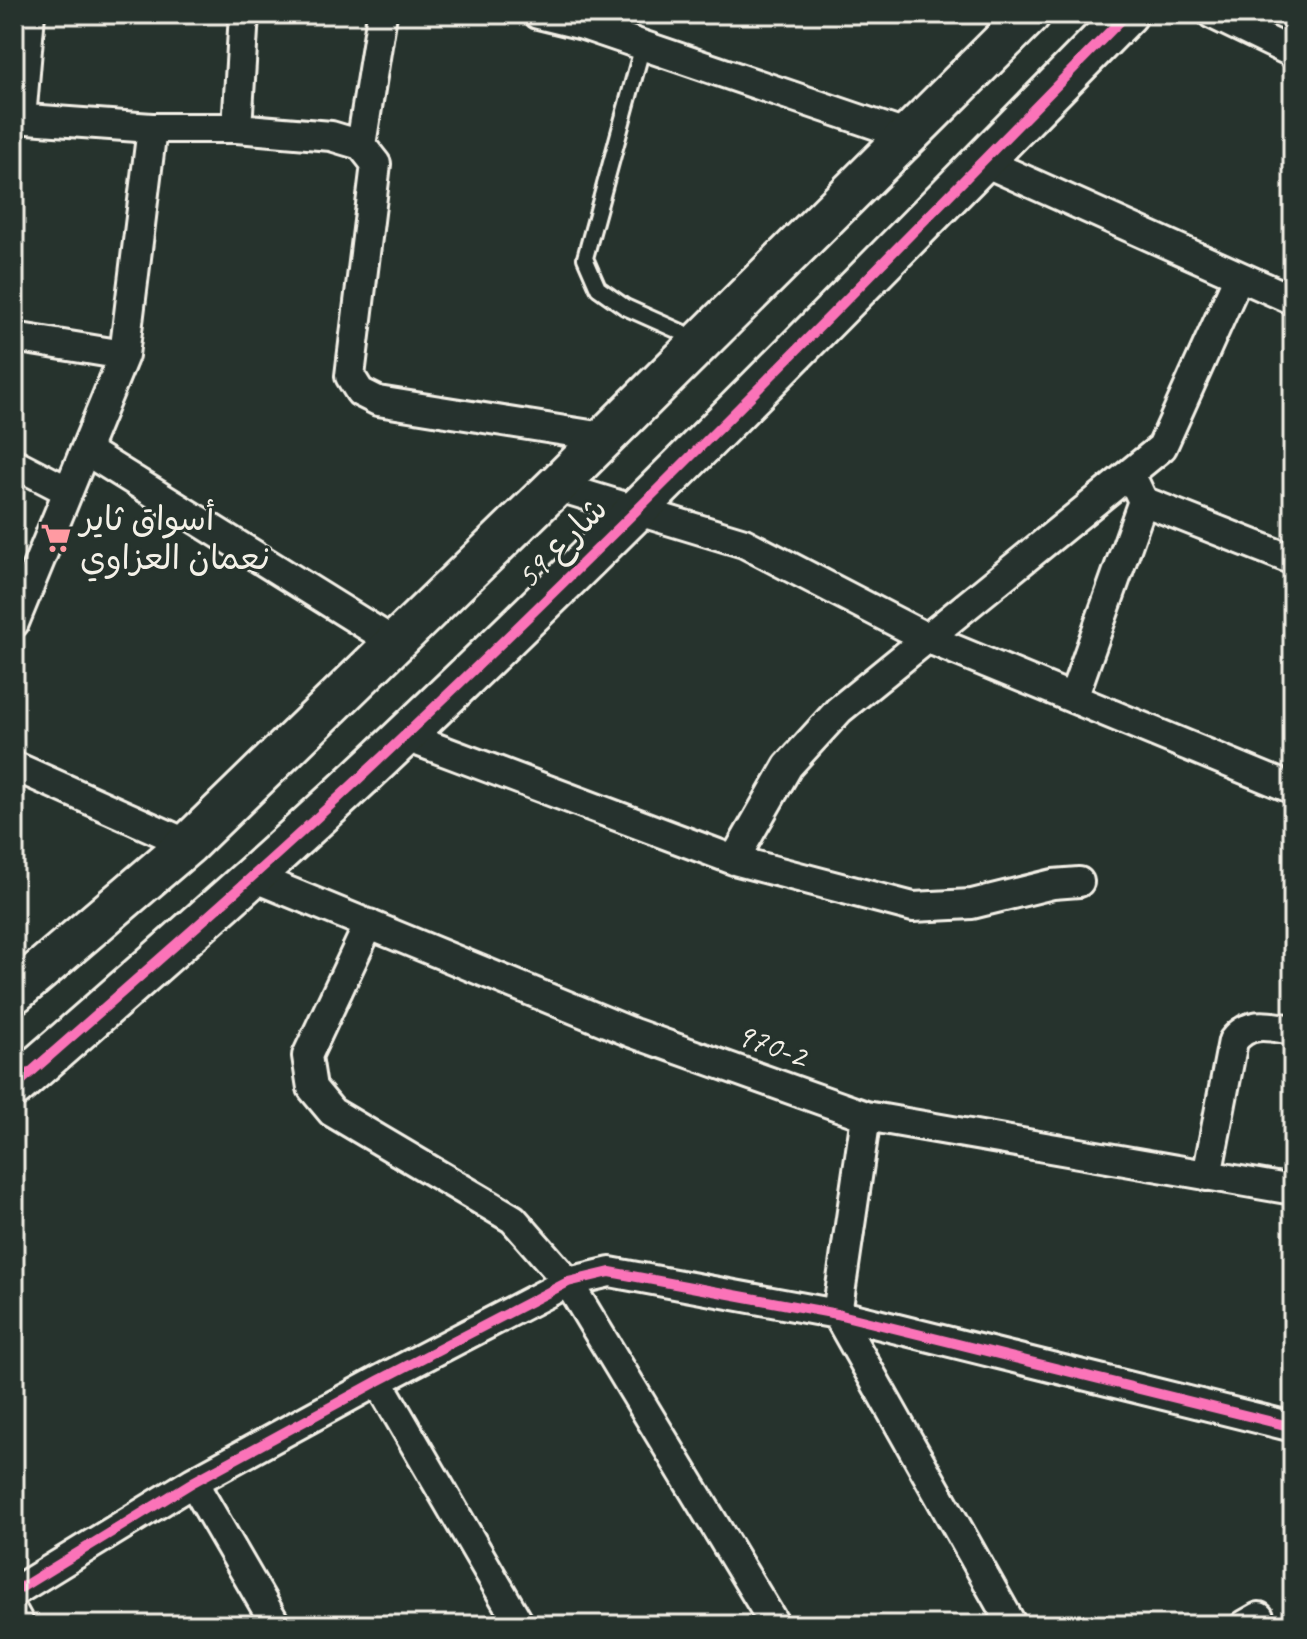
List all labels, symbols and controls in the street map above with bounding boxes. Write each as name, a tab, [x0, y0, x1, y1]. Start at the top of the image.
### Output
street label: شارع 59	[506, 487, 618, 599]
place label: أسواق ثاير نعمان العزاوي	[77, 497, 272, 582]
supermarket icon: أسواق ثاير نعمان العزاوي	[39, 521, 73, 555]
street label: 970-2	[731, 1012, 816, 1078]

